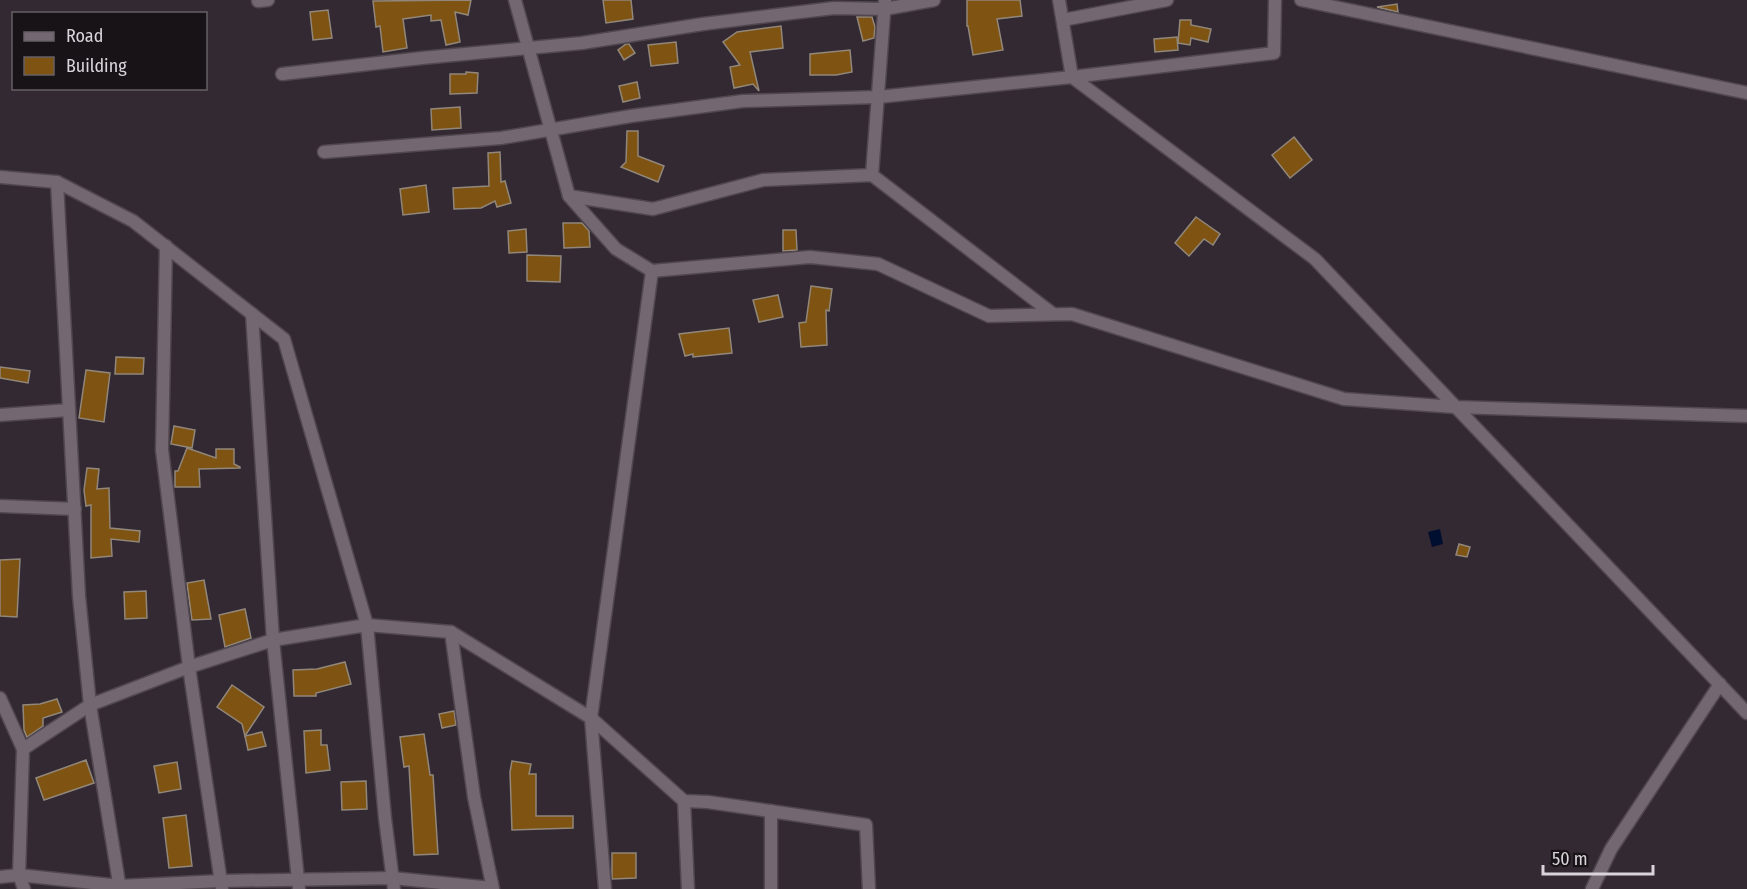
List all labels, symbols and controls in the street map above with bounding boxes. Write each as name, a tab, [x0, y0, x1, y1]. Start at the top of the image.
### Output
legend	[12, 12, 207, 90]
text: Road	[66, 25, 103, 47]
text: Building	[66, 55, 127, 77]
scale bar	[1543, 838, 1652, 876]
text: 50 m	[1552, 848, 1588, 870]

